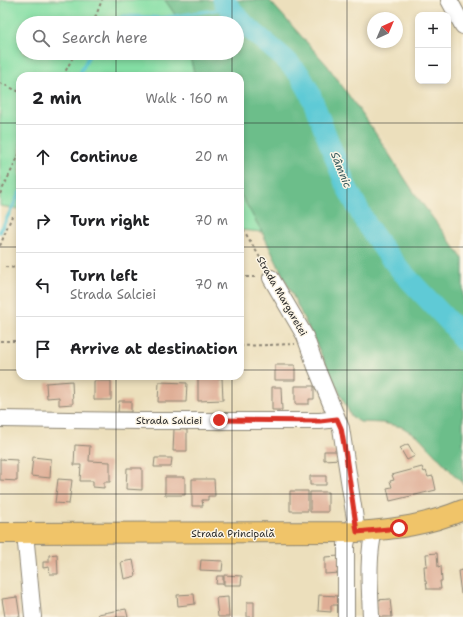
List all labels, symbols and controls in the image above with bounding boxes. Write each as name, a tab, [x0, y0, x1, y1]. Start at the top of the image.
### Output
north arrow	[367, 12, 403, 48]
map controls	[415, 12, 451, 84]
button: +	[415, 12, 451, 48]
search box	[16, 16, 244, 60]
icon: search	[30, 27, 52, 49]
text: Search here	[62, 28, 148, 48]
button: −	[415, 48, 451, 84]
text: 2 min	[32, 87, 82, 109]
text: Walk · 160 m	[146, 90, 228, 107]
icon: ahead	[32, 146, 54, 168]
text: Continue	[70, 147, 138, 167]
text: 20 m	[195, 148, 228, 165]
water label: Sâmnic	[327, 150, 355, 191]
icon: right	[32, 210, 54, 232]
text: Turn right	[70, 211, 150, 231]
text: 70 m	[194, 212, 228, 229]
street label: Strada Margaretei	[254, 254, 310, 338]
text: Turn left	[70, 266, 138, 286]
icon: left	[32, 274, 54, 296]
text: 70 m	[194, 276, 228, 293]
text: Strada Salciei	[70, 286, 156, 303]
icon: arrive	[32, 338, 54, 360]
text: Arrive at destination	[70, 339, 238, 359]
route end	[210, 411, 228, 429]
street label: Strada Salciei	[136, 414, 202, 427]
route start	[390, 519, 408, 537]
street label: Strada Principală	[191, 527, 275, 540]

